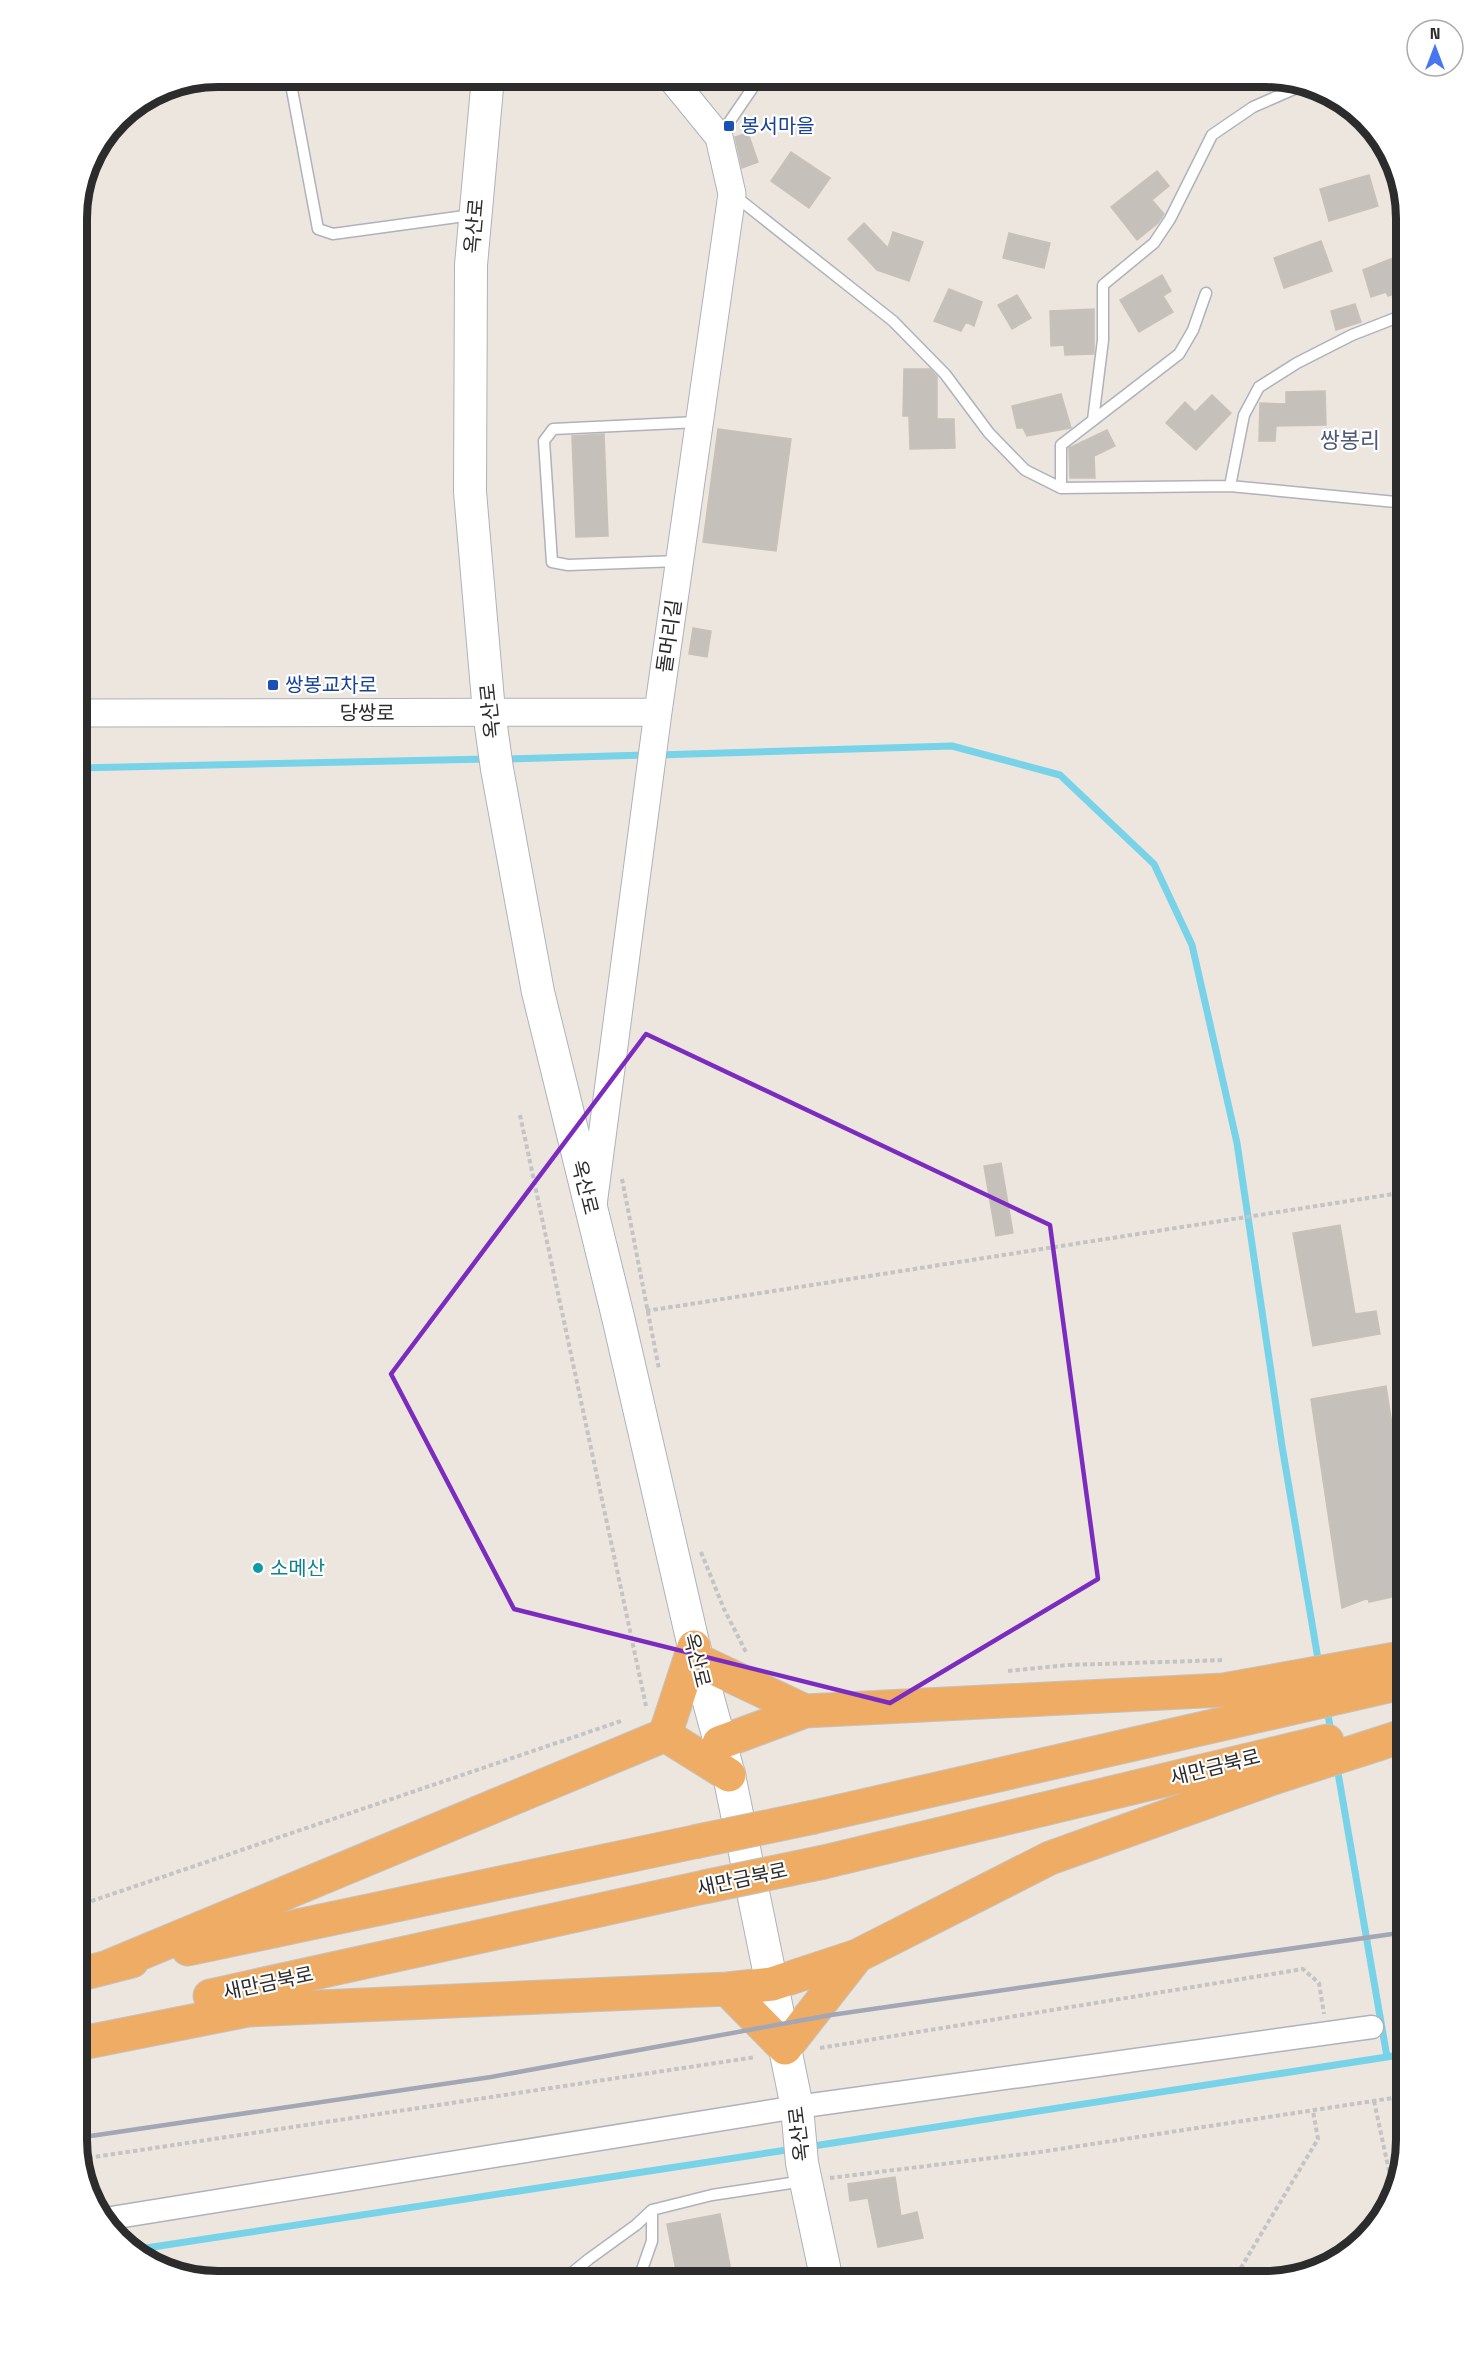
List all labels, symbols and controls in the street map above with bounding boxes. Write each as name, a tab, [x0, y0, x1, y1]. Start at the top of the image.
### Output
north arrow	[1405, 18, 1465, 78]
text: N	[1430, 23, 1440, 44]
place label: 봉서마을	[741, 113, 815, 139]
marker: 봉서마을	[722, 119, 736, 133]
street label: 옥산로	[459, 197, 489, 255]
district label: 쌍봉리	[1320, 426, 1380, 454]
street label: 돌머리길	[651, 598, 687, 674]
place label: 쌍봉교차로	[285, 672, 377, 698]
marker: 쌍봉교차로	[266, 678, 280, 692]
street label: 옥산로	[474, 682, 506, 740]
street label: 당쌍로	[339, 700, 395, 726]
street label: 옥산로	[566, 1157, 604, 1217]
place label: 소메산	[270, 1555, 325, 1581]
marker: 소메산	[251, 1561, 265, 1575]
street label: 옥산로	[678, 1630, 716, 1690]
street label: 새만금북로	[1167, 1743, 1263, 1791]
street label: 새만금북로	[694, 1857, 790, 1901]
street label: 새만금북로	[220, 1961, 316, 2005]
street label: 옥산로	[783, 2105, 815, 2163]

